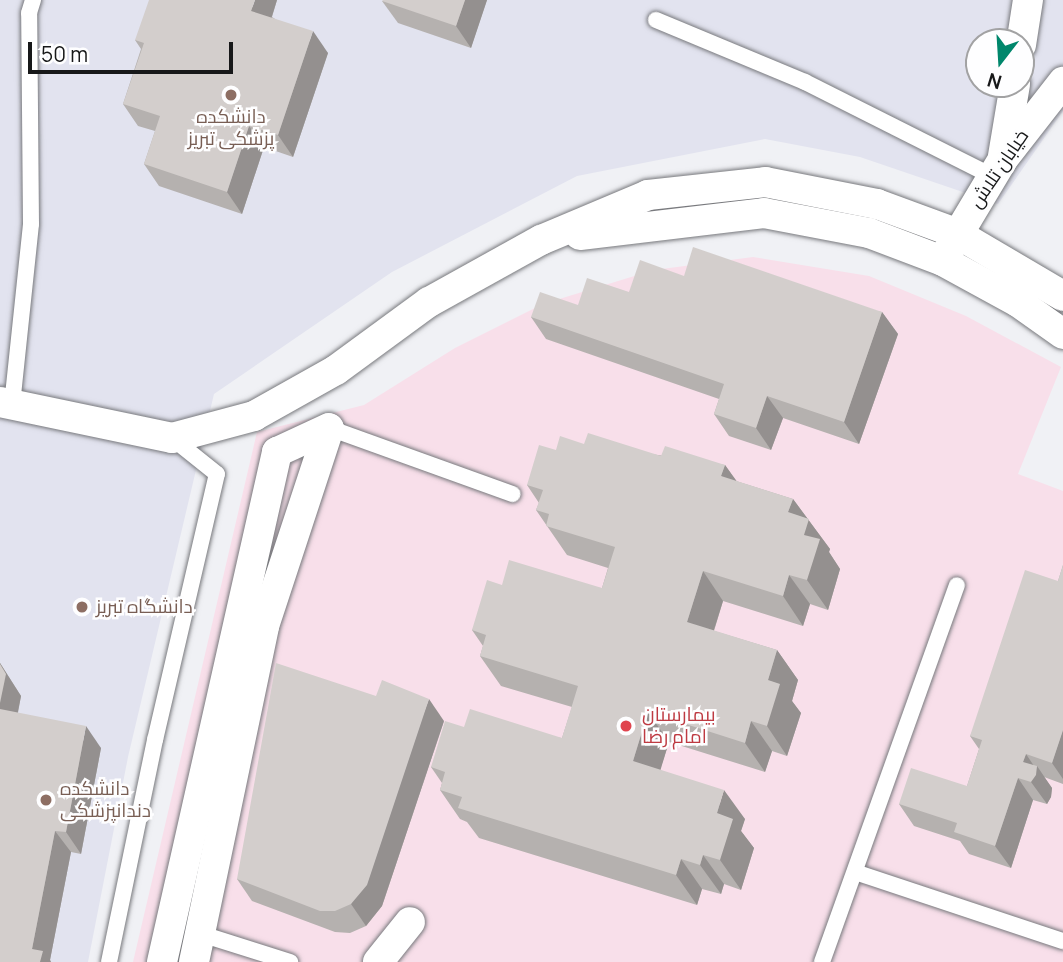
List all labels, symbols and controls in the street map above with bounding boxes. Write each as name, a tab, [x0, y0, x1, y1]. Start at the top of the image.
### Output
scale bar	[32, 28, 236, 72]
north arrow	[965, 28, 1035, 98]
text: 50 m	[41, 40, 88, 68]
text: N	[984, 67, 1005, 96]
marker: دانشکده پزشکی تبریز	[223, 87, 239, 103]
place label: دانشکده پزشکی تبریز	[188, 106, 274, 150]
street label: خیابان تلاش	[964, 125, 1034, 213]
place label: دانشگاه تبریز	[96, 596, 193, 618]
marker: دانشگاه تبریز	[74, 599, 90, 615]
place label: بیمارستان امام رضا	[642, 704, 716, 748]
marker: بیمارستان امام رضا	[616, 716, 636, 736]
place label: دانشکده دندانپزشکی	[60, 778, 151, 822]
marker: دانشکده دندانپزشکی	[38, 792, 54, 808]

